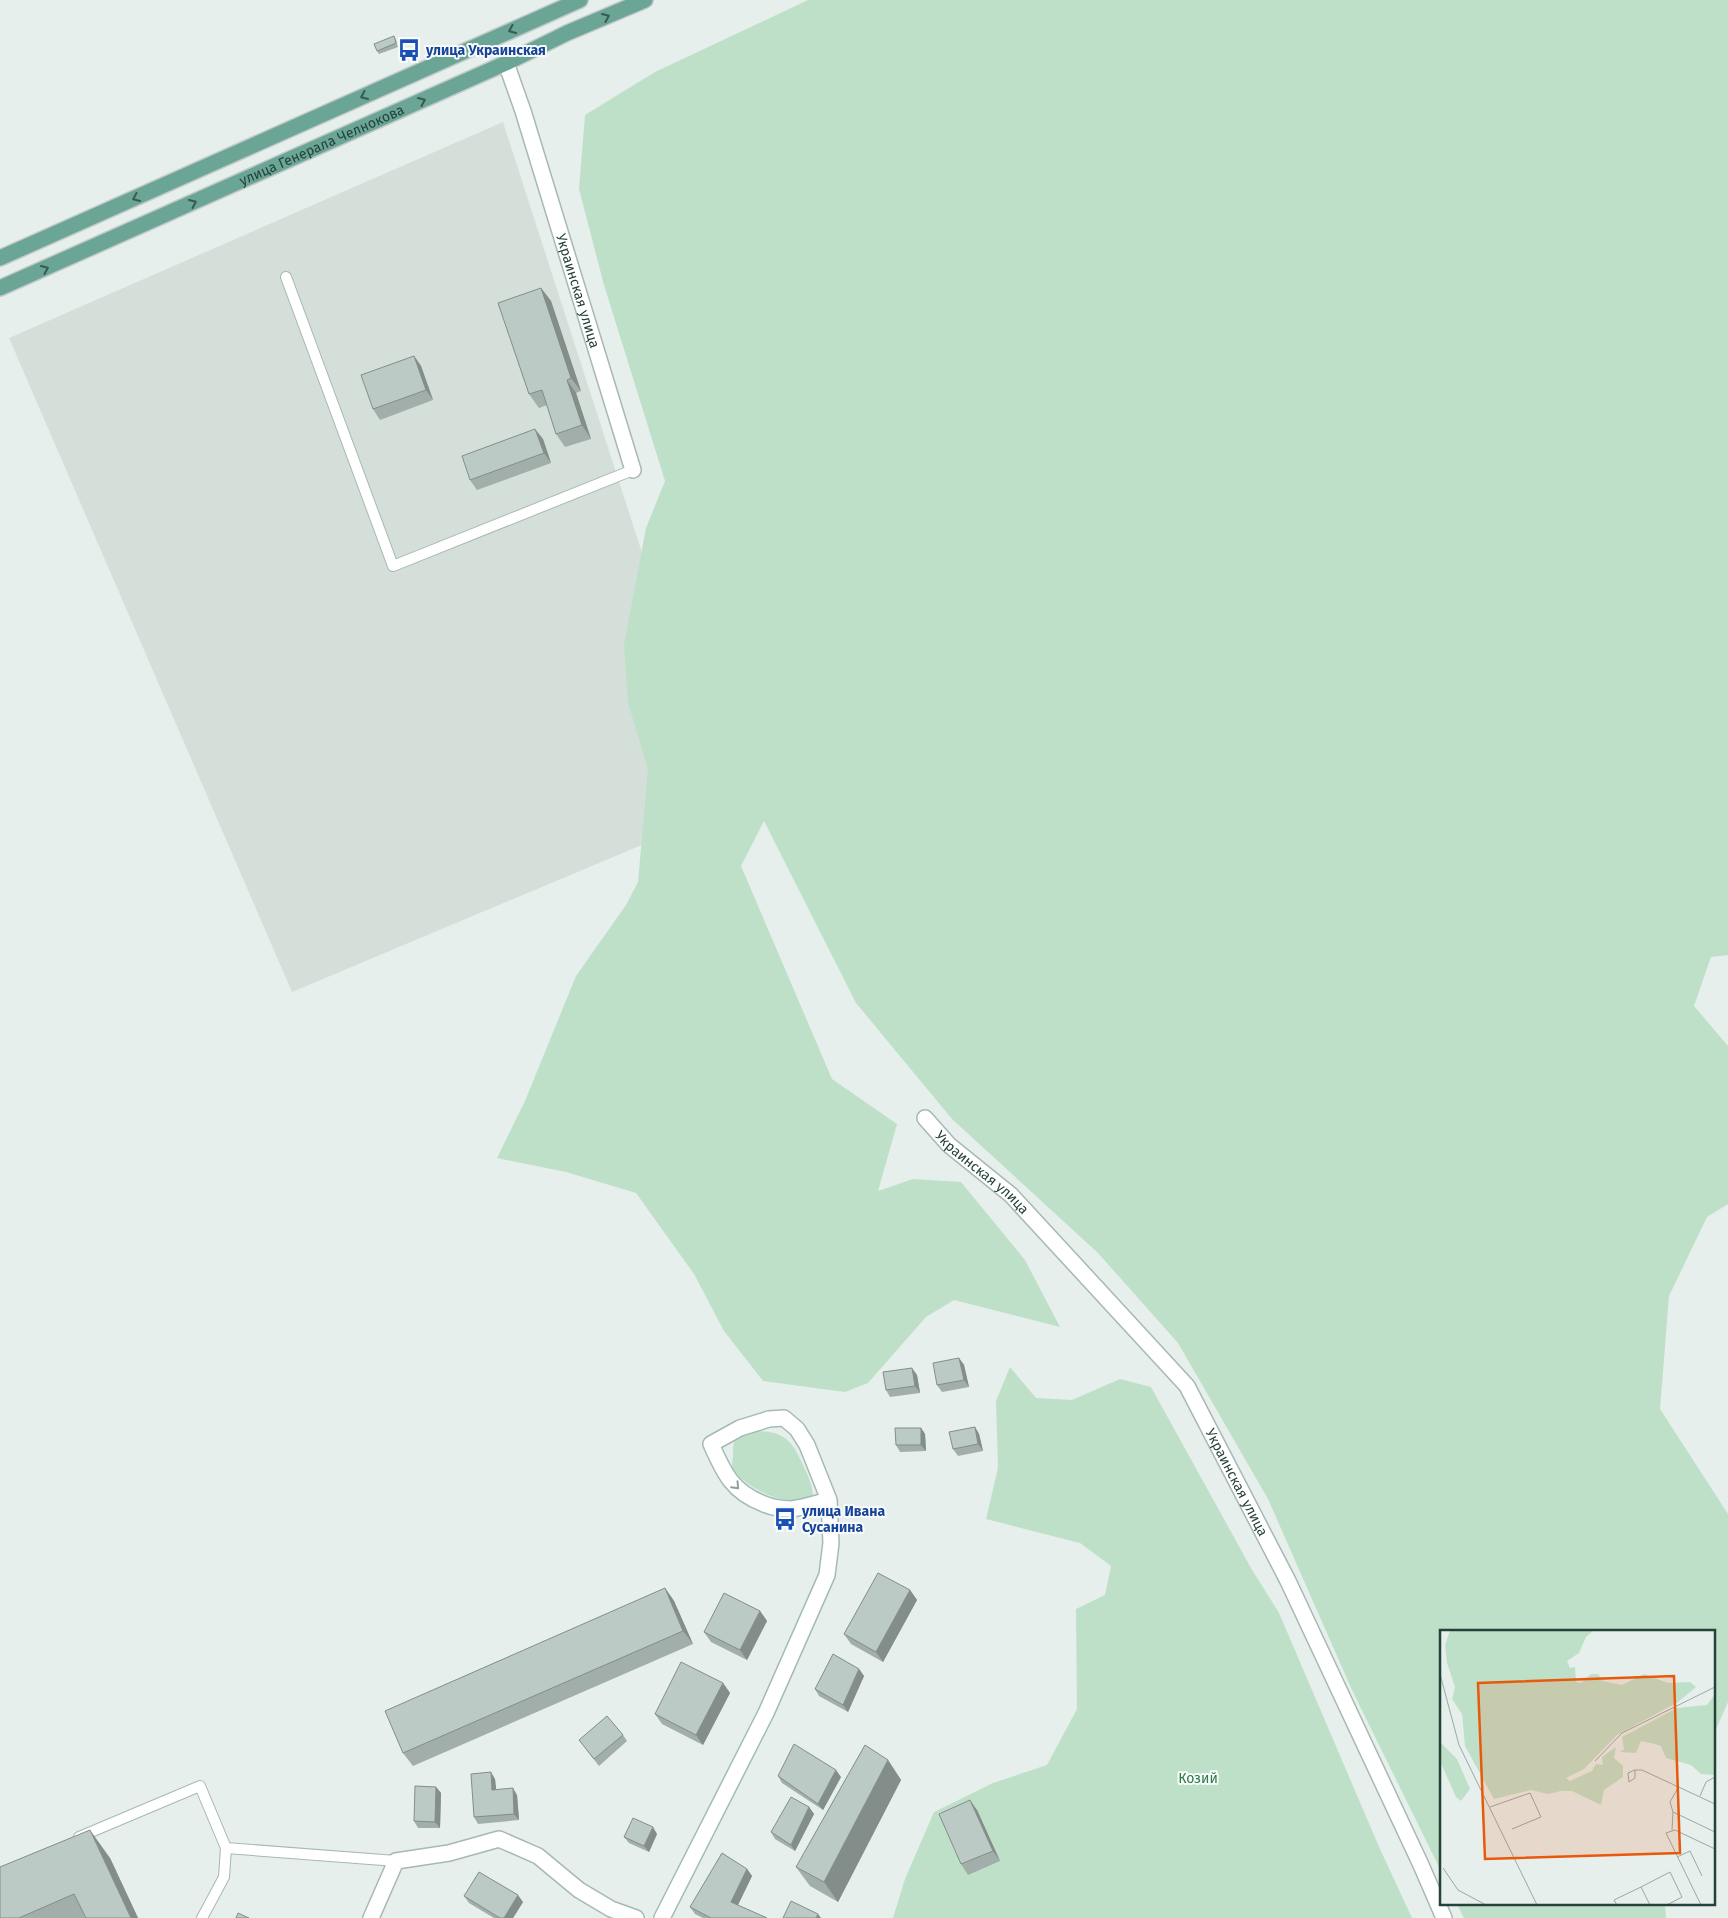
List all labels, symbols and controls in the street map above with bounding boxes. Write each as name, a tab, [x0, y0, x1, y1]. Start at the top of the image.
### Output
one-way arrow	[601, 12, 610, 23]
one-way arrow	[508, 24, 517, 35]
bus stop icon: улица Украинская	[396, 37, 422, 63]
place label: улица Украинская	[425, 42, 546, 59]
one-way arrow	[360, 90, 369, 101]
one-way arrow	[417, 97, 426, 108]
street label: улица Генерала Челнокова	[237, 101, 407, 189]
one-way arrow	[132, 192, 141, 202]
one-way arrow	[188, 198, 197, 209]
street label: Украинская улица	[553, 232, 604, 350]
one-way arrow	[40, 264, 49, 275]
street label: Украинская улица	[932, 1127, 1033, 1217]
street label: Украинская улица	[1202, 1426, 1272, 1539]
one-way arrow	[730, 1480, 739, 1489]
place label: улица Ивана Сусанина	[801, 1503, 885, 1536]
bus stop icon: улица Ивана Сусанина	[772, 1506, 798, 1532]
inset map	[1440, 1630, 1716, 1906]
park label: Козий	[1178, 1770, 1218, 1787]

